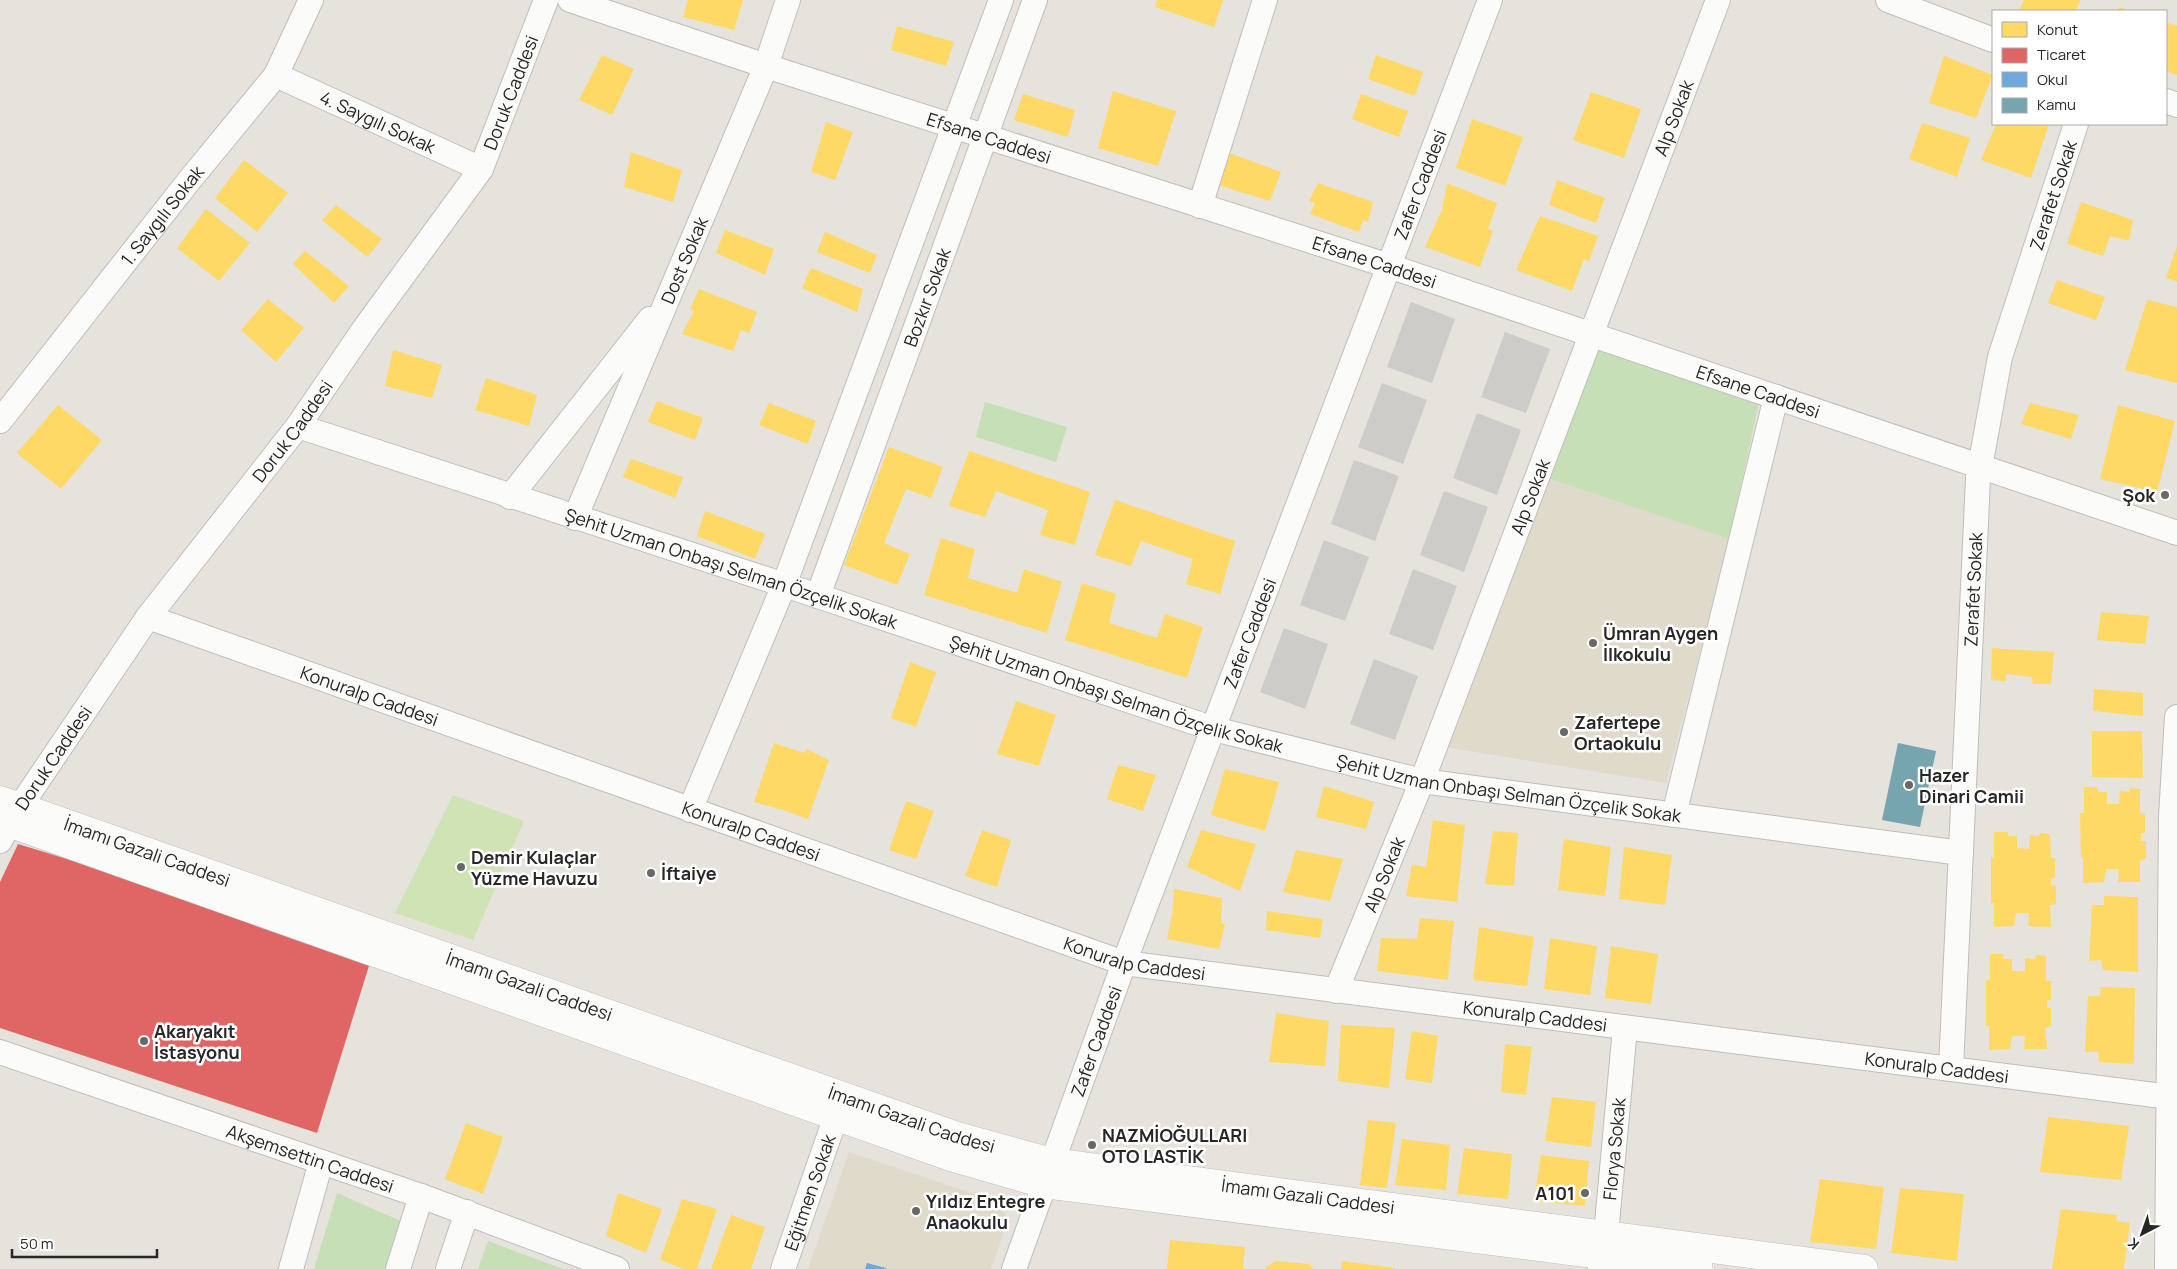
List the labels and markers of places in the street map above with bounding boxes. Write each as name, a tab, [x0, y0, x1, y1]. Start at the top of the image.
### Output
place label: Şok	[2122, 483, 2156, 507]
marker: Şok	[2159, 489, 2171, 501]
place label: Ümran Aygen İlkokulu	[1603, 621, 1718, 666]
marker: Ümran Aygen İlkokulu	[1587, 637, 1599, 649]
place label: Zafertepe Ortaokulu	[1574, 710, 1661, 755]
marker: Zafertepe Ortaokulu	[1558, 726, 1570, 738]
place label: Hazer Dinari Camii	[1919, 763, 2024, 808]
marker: Hazer Dinari Camii	[1903, 779, 1915, 791]
place label: Demir Kulaçlar Yüzme Havuzu	[471, 845, 598, 890]
marker: Demir Kulaçlar Yüzme Havuzu	[455, 861, 467, 873]
place label: İftaiye	[661, 861, 717, 885]
marker: İftaiye	[645, 867, 657, 879]
place label: Akaryakıt İstasyonu	[154, 1019, 240, 1064]
marker: Akaryakıt İstasyonu	[138, 1035, 150, 1047]
place label: NAZMİOĞULLARI OTO LASTİK	[1102, 1123, 1247, 1168]
marker: NAZMİOĞULLARI OTO LASTİK	[1086, 1139, 1098, 1151]
place label: A101	[1535, 1181, 1575, 1205]
marker: A101	[1579, 1187, 1591, 1199]
place label: Yıldız Entegre Anaokulu	[926, 1189, 1045, 1234]
marker: Yıldız Entegre Anaokulu	[910, 1205, 922, 1217]

